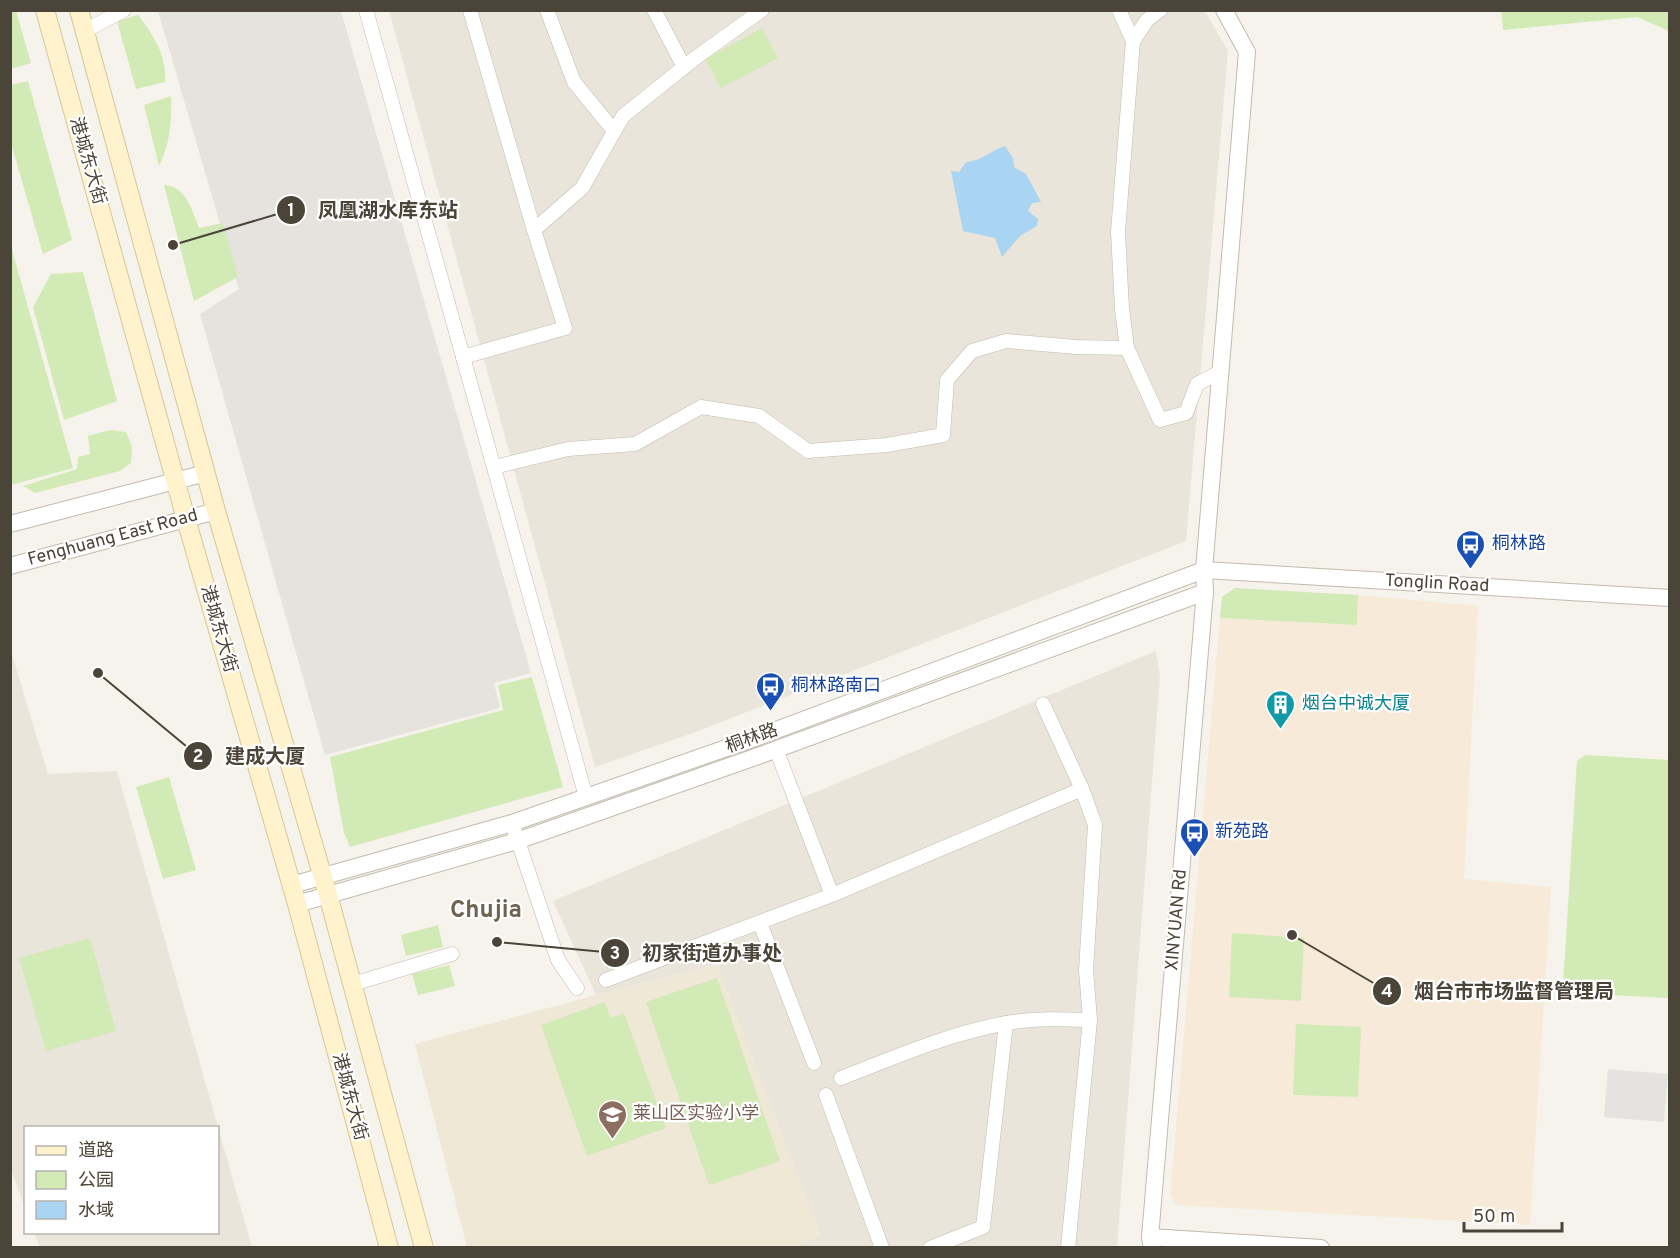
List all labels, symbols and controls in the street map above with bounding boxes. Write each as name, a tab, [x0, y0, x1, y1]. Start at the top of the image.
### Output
street label: 港城东大街	[64, 115, 110, 207]
callout: 凤凰湖水库东站	[276, 191, 470, 229]
text: 凤凰湖水库东站	[318, 199, 458, 225]
text: 1	[287, 200, 295, 223]
street label: Fenghuang East Road	[25, 504, 201, 572]
bus stop icon: 桐林路	[1455, 528, 1487, 570]
place label: 桐林路	[1492, 533, 1546, 556]
street label: Tonglin Road	[1384, 570, 1490, 598]
street label: 港城东大街	[195, 583, 241, 675]
bus stop icon: 桐林路南口	[754, 670, 786, 712]
place label: 桐林路南口	[791, 675, 881, 698]
building icon: 烟台中诚大厦	[1265, 688, 1297, 730]
place label: 烟台中诚大厦	[1302, 693, 1410, 716]
street label: 桐林路	[723, 719, 781, 759]
callout: 建成大厦	[183, 737, 317, 775]
text: 建成大厦	[225, 745, 305, 771]
text: 2	[192, 746, 204, 769]
bus stop icon: 新苑路	[1178, 816, 1210, 858]
place label: 新苑路	[1215, 821, 1269, 844]
street label: XINYUAN Rd	[1161, 868, 1193, 972]
district label: Chujia	[450, 896, 522, 926]
callout: 初家街道办事处	[600, 934, 794, 972]
text: 初家街道办事处	[642, 942, 782, 968]
text: 3	[610, 943, 620, 966]
callout: 烟台市市场监督管理局	[1372, 972, 1626, 1010]
text: 烟台市市场监督管理局	[1414, 980, 1614, 1006]
text: 4	[1381, 981, 1393, 1004]
street label: 港城东大街	[326, 1051, 372, 1143]
school or university icon: 莱山区实验小学	[596, 1098, 628, 1140]
place label: 莱山区实验小学	[633, 1103, 759, 1126]
legend	[24, 1126, 219, 1234]
text: 道路	[78, 1140, 114, 1163]
text: 公园	[78, 1170, 114, 1193]
scale bar	[1464, 1195, 1562, 1233]
text: 水域	[78, 1200, 114, 1223]
text: 50 m	[1473, 1206, 1515, 1229]

